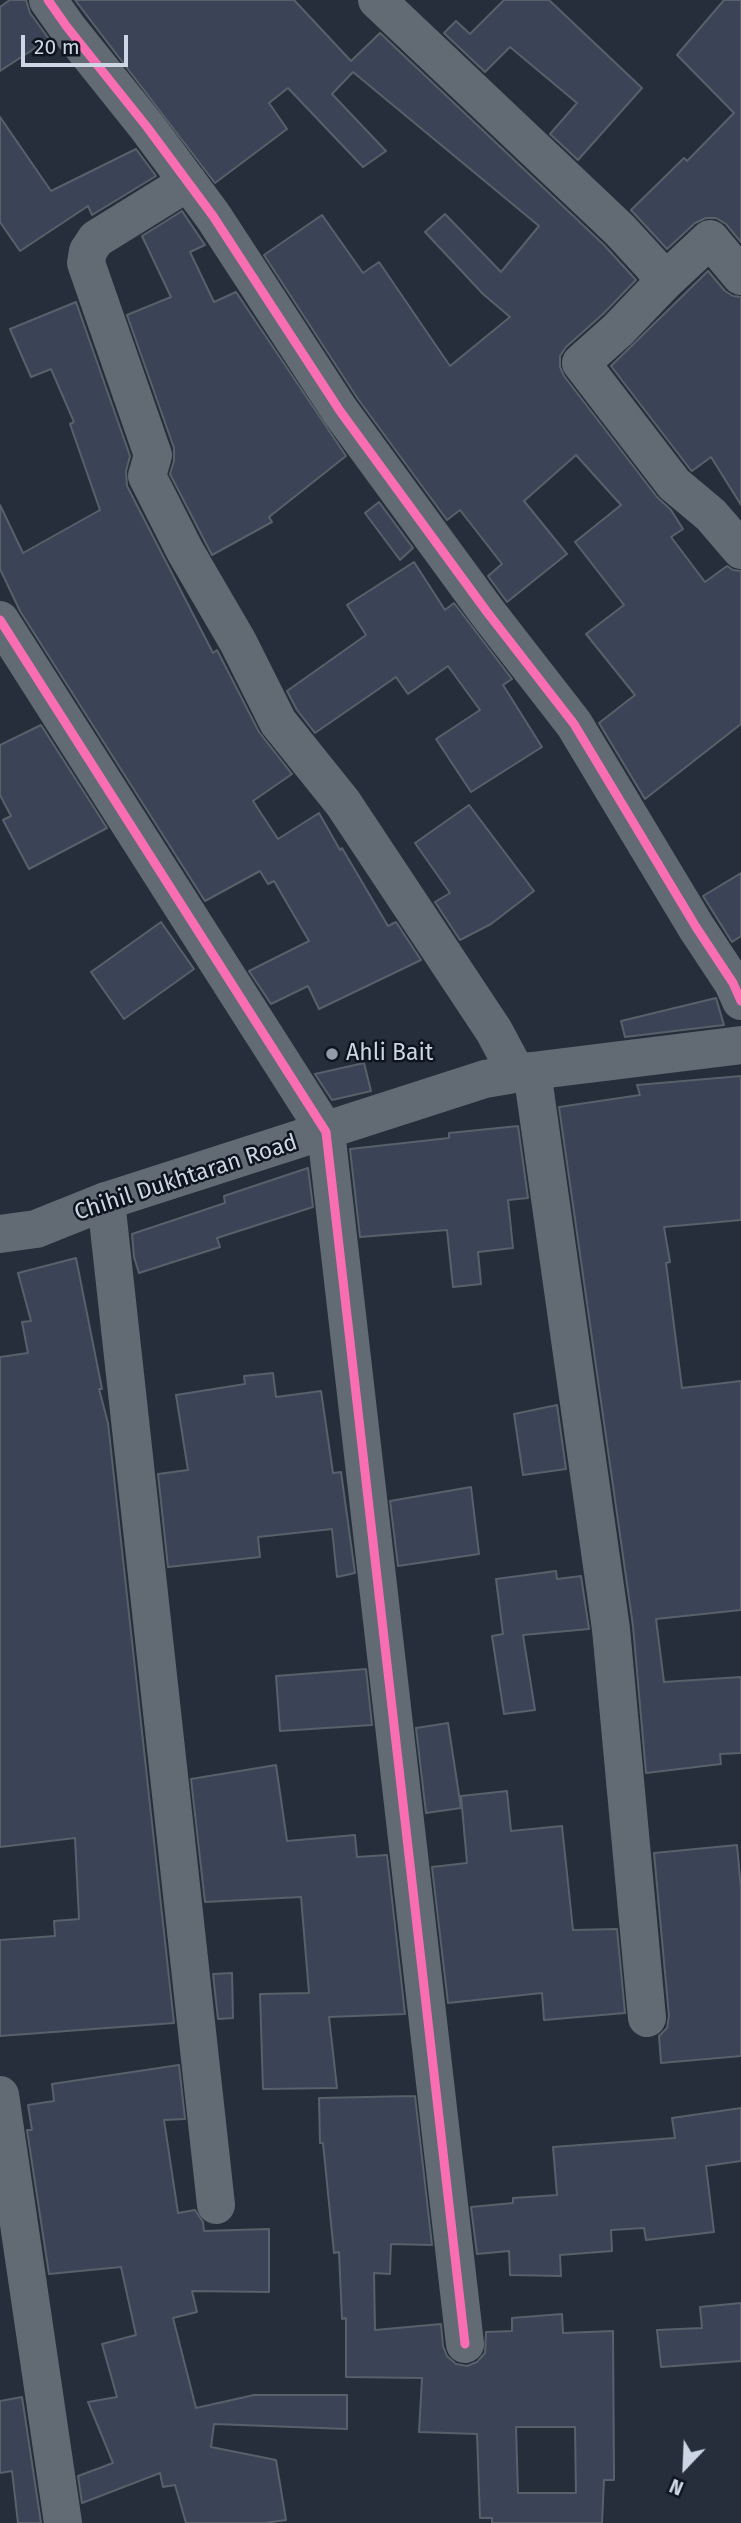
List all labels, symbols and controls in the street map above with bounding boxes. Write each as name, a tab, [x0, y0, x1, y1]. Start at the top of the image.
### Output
scale bar	[24, 21, 131, 65]
text: 20 m	[34, 34, 80, 60]
place label: Ahli Bait	[346, 1040, 433, 1068]
marker: Ahli Bait	[324, 1046, 340, 1062]
street label: Chihil Dukhtaran Road	[71, 1129, 301, 1227]
north arrow	[650, 2432, 720, 2502]
text: N	[666, 2474, 687, 2500]

